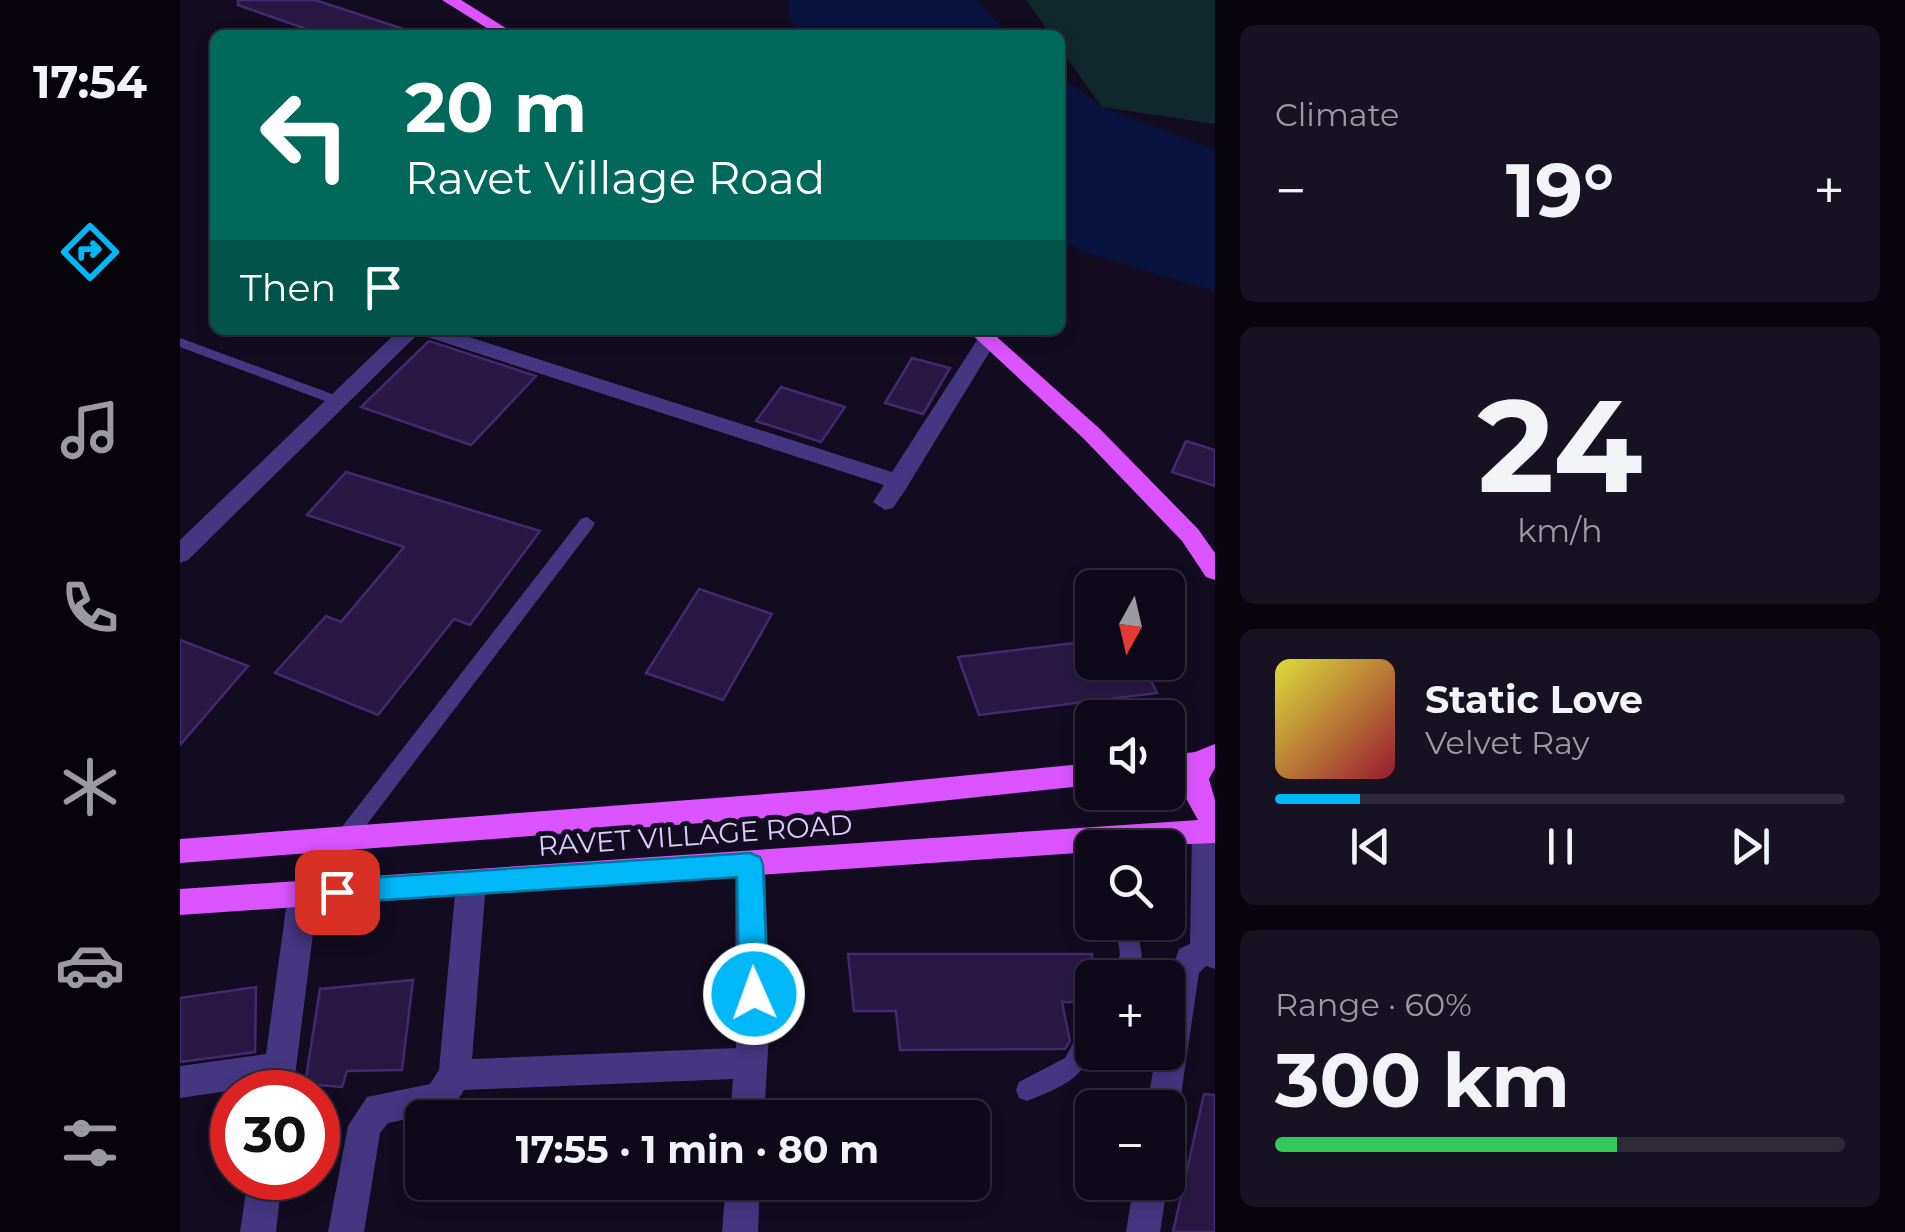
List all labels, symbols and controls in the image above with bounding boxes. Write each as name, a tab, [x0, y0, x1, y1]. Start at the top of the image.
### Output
text: 17:54	[33, 54, 147, 109]
text: 20 m	[405, 64, 587, 150]
icon: left	[240, 70, 370, 200]
text: Climate	[1275, 95, 1399, 134]
text: 19°	[1506, 144, 1614, 236]
text: Ravet Village Road	[405, 150, 825, 205]
text: −	[1275, 157, 1307, 224]
text: +	[1813, 157, 1845, 224]
icon: directions	[55, 217, 125, 287]
icon: arrive	[356, 260, 411, 315]
text: Then	[240, 264, 336, 311]
text: 24	[1478, 366, 1642, 525]
icon: music	[55, 395, 125, 465]
text: km/h	[1517, 511, 1603, 550]
north arrow	[1075, 570, 1185, 680]
map controls	[1075, 570, 1185, 1200]
icon: phone	[55, 573, 125, 643]
text: Static Love	[1425, 676, 1643, 723]
button: sound	[1075, 700, 1185, 810]
text: Velvet Ray	[1425, 723, 1590, 762]
icon: climate	[55, 752, 125, 822]
street label: RAVET VILLAGE ROAD	[537, 807, 853, 863]
icon: previous	[1343, 819, 1398, 874]
icon: pause	[1533, 819, 1588, 874]
icon: next	[1723, 819, 1778, 874]
button: search	[1075, 830, 1185, 940]
pin	[295, 850, 380, 935]
icon: arrive	[310, 865, 365, 920]
icon: car	[55, 930, 125, 1000]
position arrow	[702, 942, 806, 1046]
button: +	[1075, 960, 1185, 1070]
text: Range · 60%	[1275, 985, 1472, 1024]
text: 300 km	[1275, 1034, 1570, 1126]
speed limit sign: 30	[210, 1070, 340, 1200]
button: −	[1075, 1090, 1185, 1200]
icon: filters	[55, 1108, 125, 1178]
text: 17:55 · 1 min · 80 m	[516, 1126, 879, 1173]

